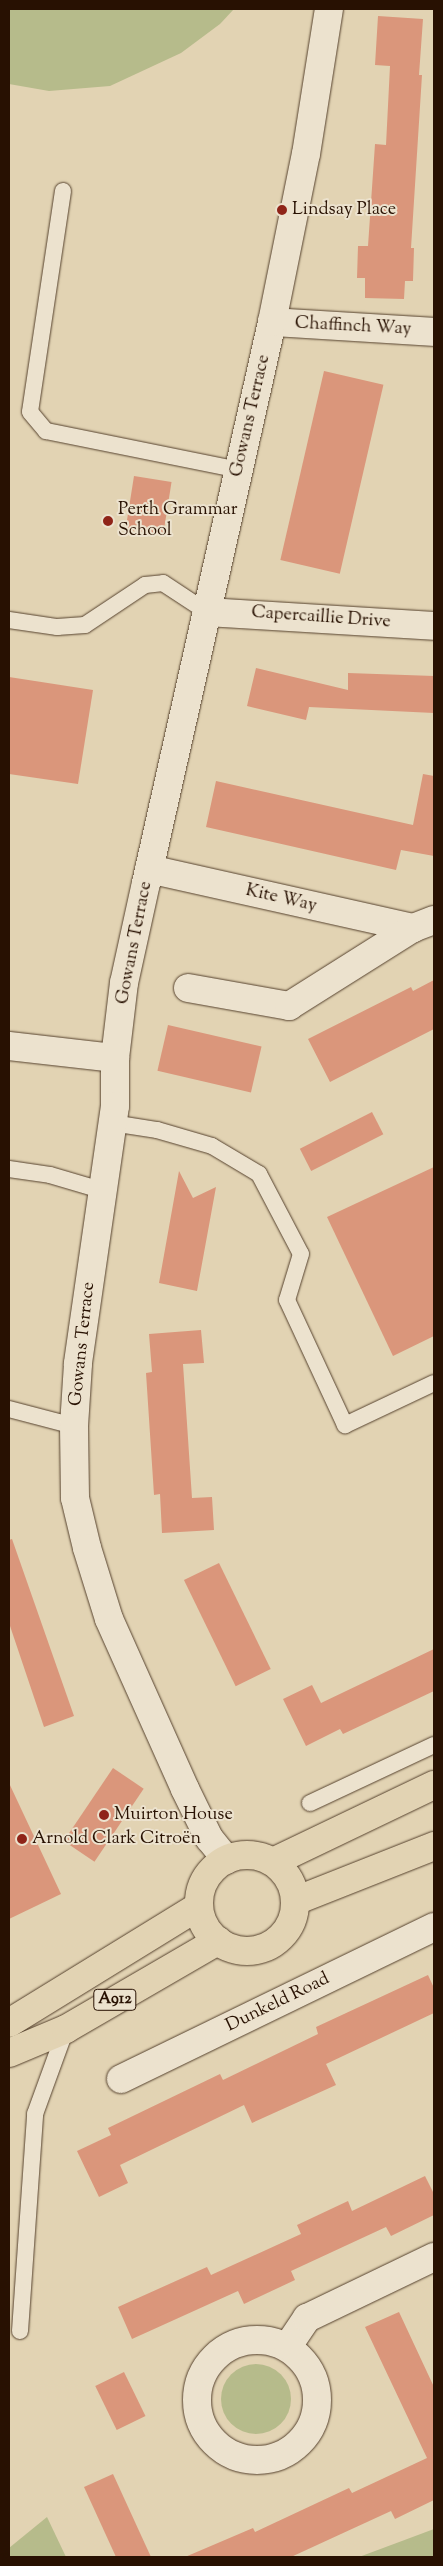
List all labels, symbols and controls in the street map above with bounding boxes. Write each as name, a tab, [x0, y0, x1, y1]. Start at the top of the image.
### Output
place label: Lindsay Place	[292, 199, 396, 221]
marker: Lindsay Place	[276, 204, 288, 216]
street label: Chaffinch Way	[294, 313, 412, 341]
street label: Gowans Terrace	[226, 353, 276, 479]
place label: Perth Grammar School	[118, 500, 237, 542]
marker: Perth Grammar School	[102, 515, 114, 527]
street label: Capercaillie Drive	[251, 602, 391, 634]
street label: Gowans Terrace	[112, 880, 158, 1006]
street label: Kite Way	[243, 880, 319, 918]
street label: Gowans Terrace	[66, 1281, 100, 1407]
place label: Muirton House	[114, 1804, 233, 1826]
marker: Muirton House	[98, 1809, 110, 1821]
place label: Arnold Clark Citroën	[32, 1828, 201, 1850]
marker: Arnold Clark Citroën	[16, 1833, 28, 1845]
street label: Dunkeld Road	[223, 1969, 333, 2037]
road number: A912	[92, 1986, 138, 2014]

